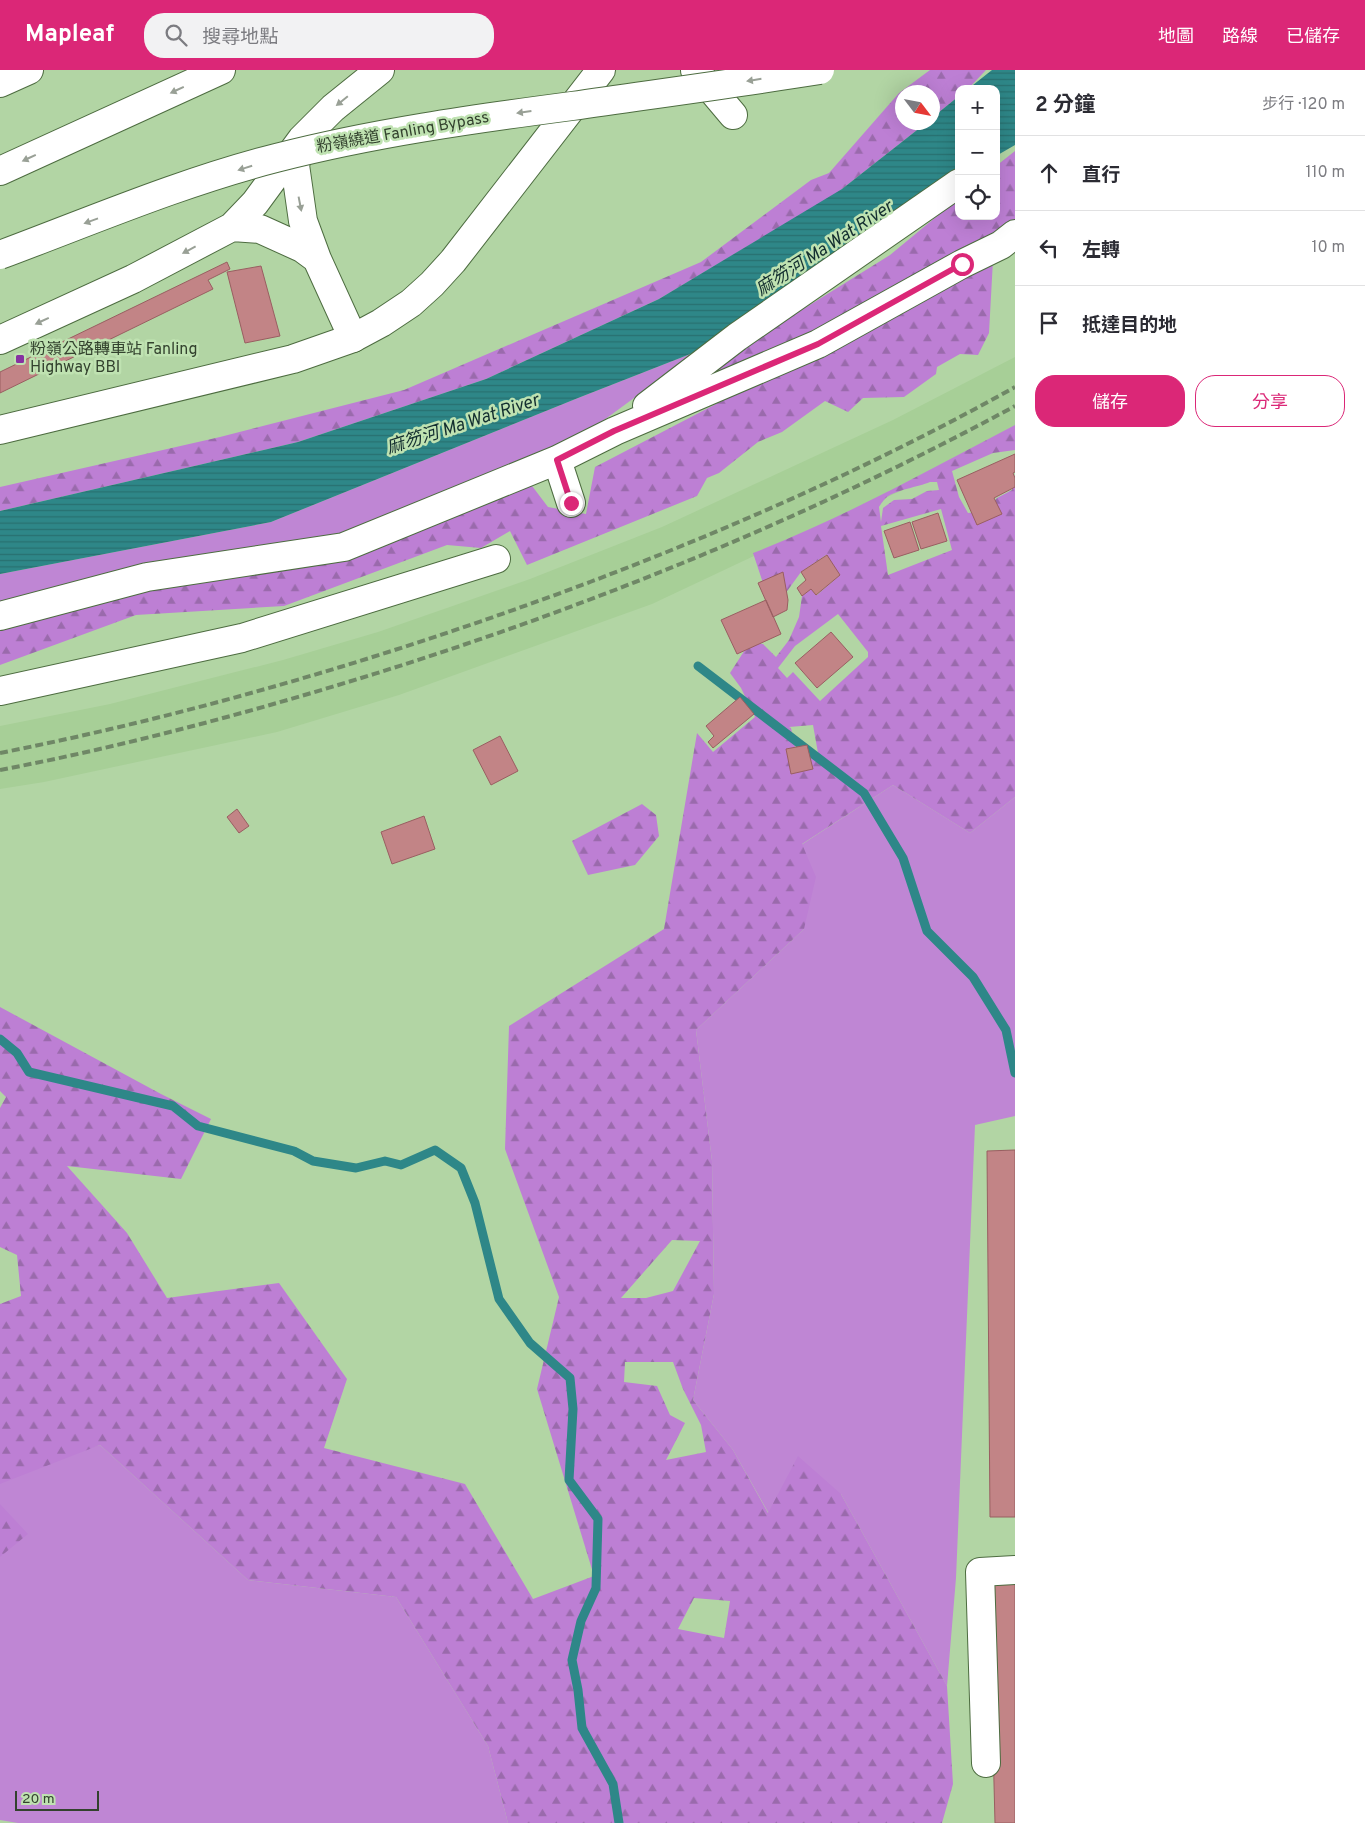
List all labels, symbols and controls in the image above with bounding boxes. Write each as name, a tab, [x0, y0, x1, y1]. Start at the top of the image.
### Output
search box	[144, 13, 494, 58]
text: Mapleaf	[25, 20, 114, 50]
icon: search	[162, 21, 190, 49]
text: 搜尋地點	[202, 26, 278, 50]
text: 地圖	[1158, 26, 1194, 49]
text: 路線	[1222, 26, 1258, 49]
text: 已儲存	[1286, 26, 1340, 49]
one-way arrow	[746, 77, 762, 85]
north arrow	[895, 85, 940, 130]
map controls	[955, 85, 1000, 220]
button: +	[955, 85, 1000, 130]
one-way arrow	[170, 87, 184, 95]
text: 2 分鐘	[1035, 92, 1095, 119]
one-way arrow	[335, 95, 348, 106]
text: 步行 · 120 m	[1262, 95, 1345, 115]
street label: 粉嶺繞道 Fanling Bypass	[315, 108, 491, 158]
one-way arrow	[515, 108, 531, 116]
button: −	[955, 130, 1000, 175]
one-way arrow	[22, 154, 36, 162]
icon: ahead	[1035, 159, 1063, 187]
text: 110 m	[1305, 163, 1345, 183]
one-way arrow	[237, 164, 252, 172]
text: 直行	[1082, 164, 1120, 188]
button: locate	[955, 175, 1000, 220]
water label: 麻笏河 Ma Wat River	[752, 195, 900, 302]
one-way arrow	[297, 196, 305, 212]
one-way arrow	[83, 217, 98, 225]
icon: left	[1035, 234, 1063, 262]
text: 10 m	[1311, 238, 1345, 258]
text: 左轉	[1082, 239, 1120, 263]
one-way arrow	[181, 246, 196, 254]
route start	[951, 253, 974, 276]
icon: arrive	[1035, 309, 1063, 337]
text: 抵達目的地	[1082, 314, 1177, 338]
one-way arrow	[35, 317, 49, 325]
place label: 粉嶺公路轉車站 Fanling Highway BBI	[30, 340, 198, 378]
marker: 粉嶺公路轉車站 Fanling Highway BBI	[14, 353, 26, 365]
button: 儲存	[1035, 375, 1185, 427]
button: 分享	[1195, 375, 1345, 427]
water label: 麻笏河 Ma Wat River	[384, 389, 544, 461]
route end	[560, 492, 583, 515]
scale bar	[15, 1788, 99, 1811]
text: 20 m	[22, 1791, 55, 1808]

